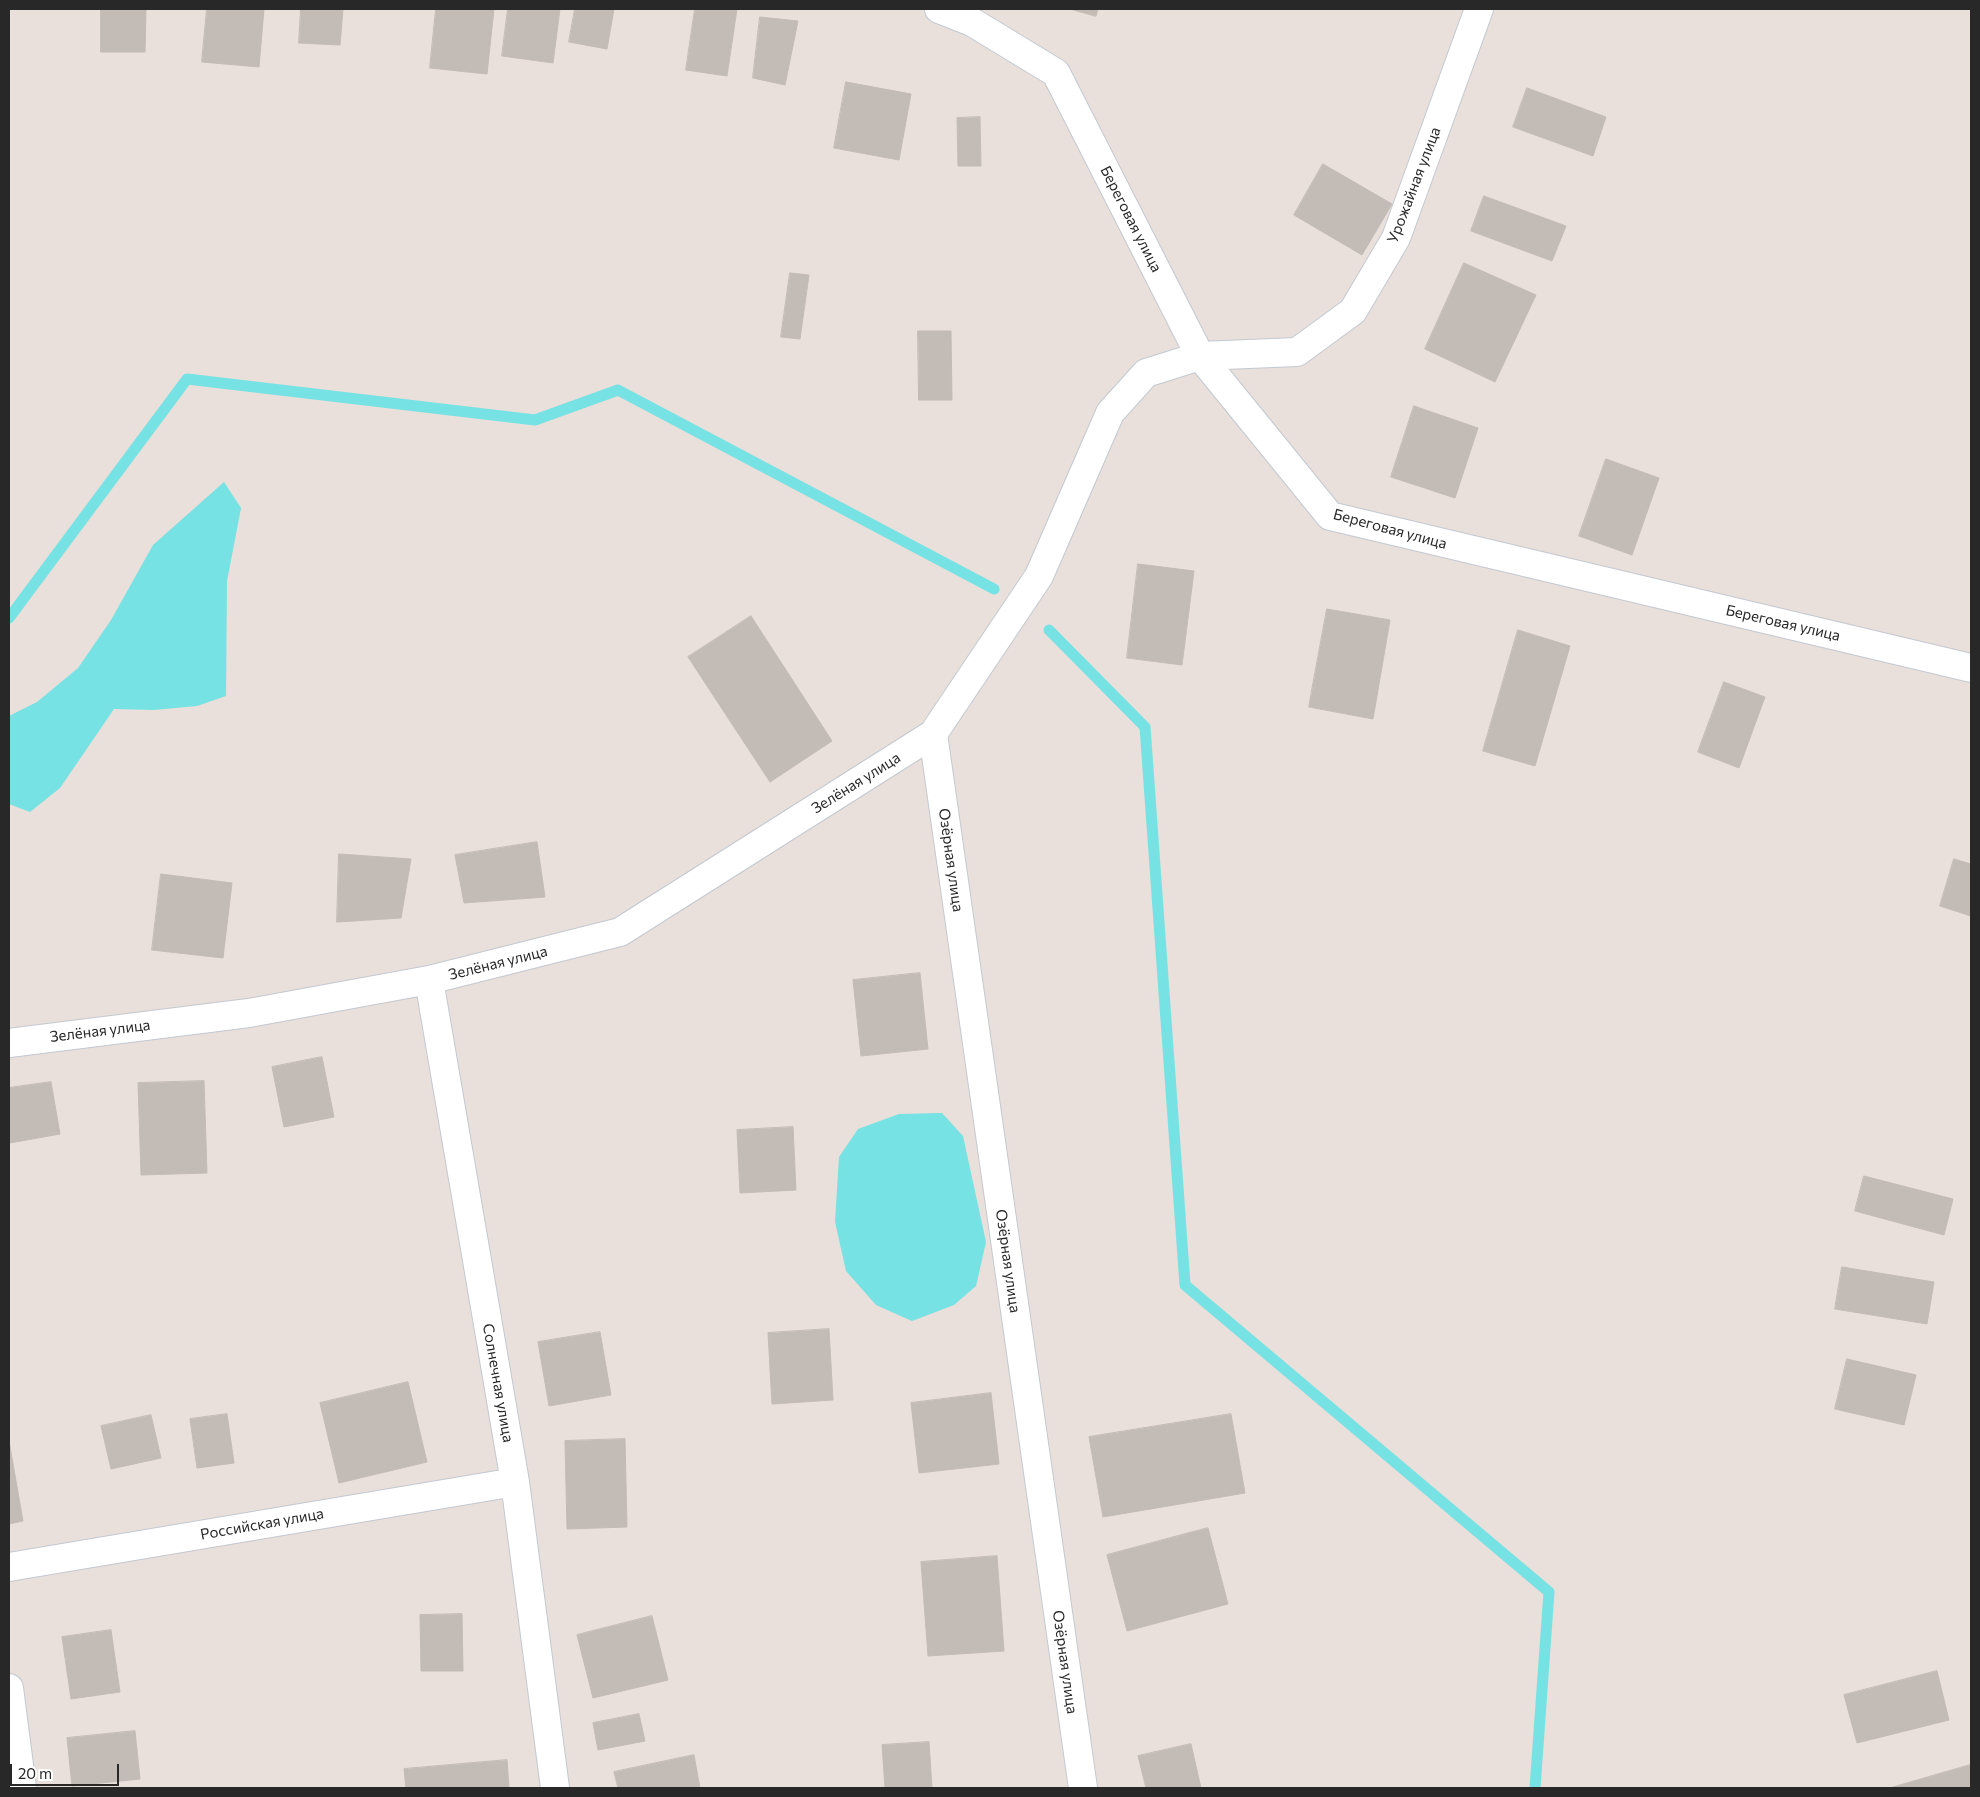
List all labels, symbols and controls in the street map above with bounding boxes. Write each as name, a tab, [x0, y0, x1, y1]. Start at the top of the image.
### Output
street label: Урожайная улица	[1384, 124, 1444, 246]
street label: Береговая улица	[1096, 163, 1166, 275]
street label: Береговая улица	[1331, 505, 1449, 553]
street label: Береговая улица	[1724, 601, 1842, 645]
street label: Зелёная улица	[808, 749, 904, 817]
street label: Озёрная улица	[935, 807, 967, 913]
street label: Зелёная улица	[447, 942, 549, 984]
street label: Зелёная улица	[49, 1016, 151, 1046]
street label: Озёрная улица	[992, 1208, 1024, 1314]
street label: Солнечная улица	[479, 1322, 517, 1444]
street label: Российская улица	[199, 1504, 325, 1544]
street label: Озёрная улица	[1049, 1609, 1081, 1715]
scale bar	[12, 1754, 121, 1786]
text: 20 m	[18, 1764, 52, 1782]

